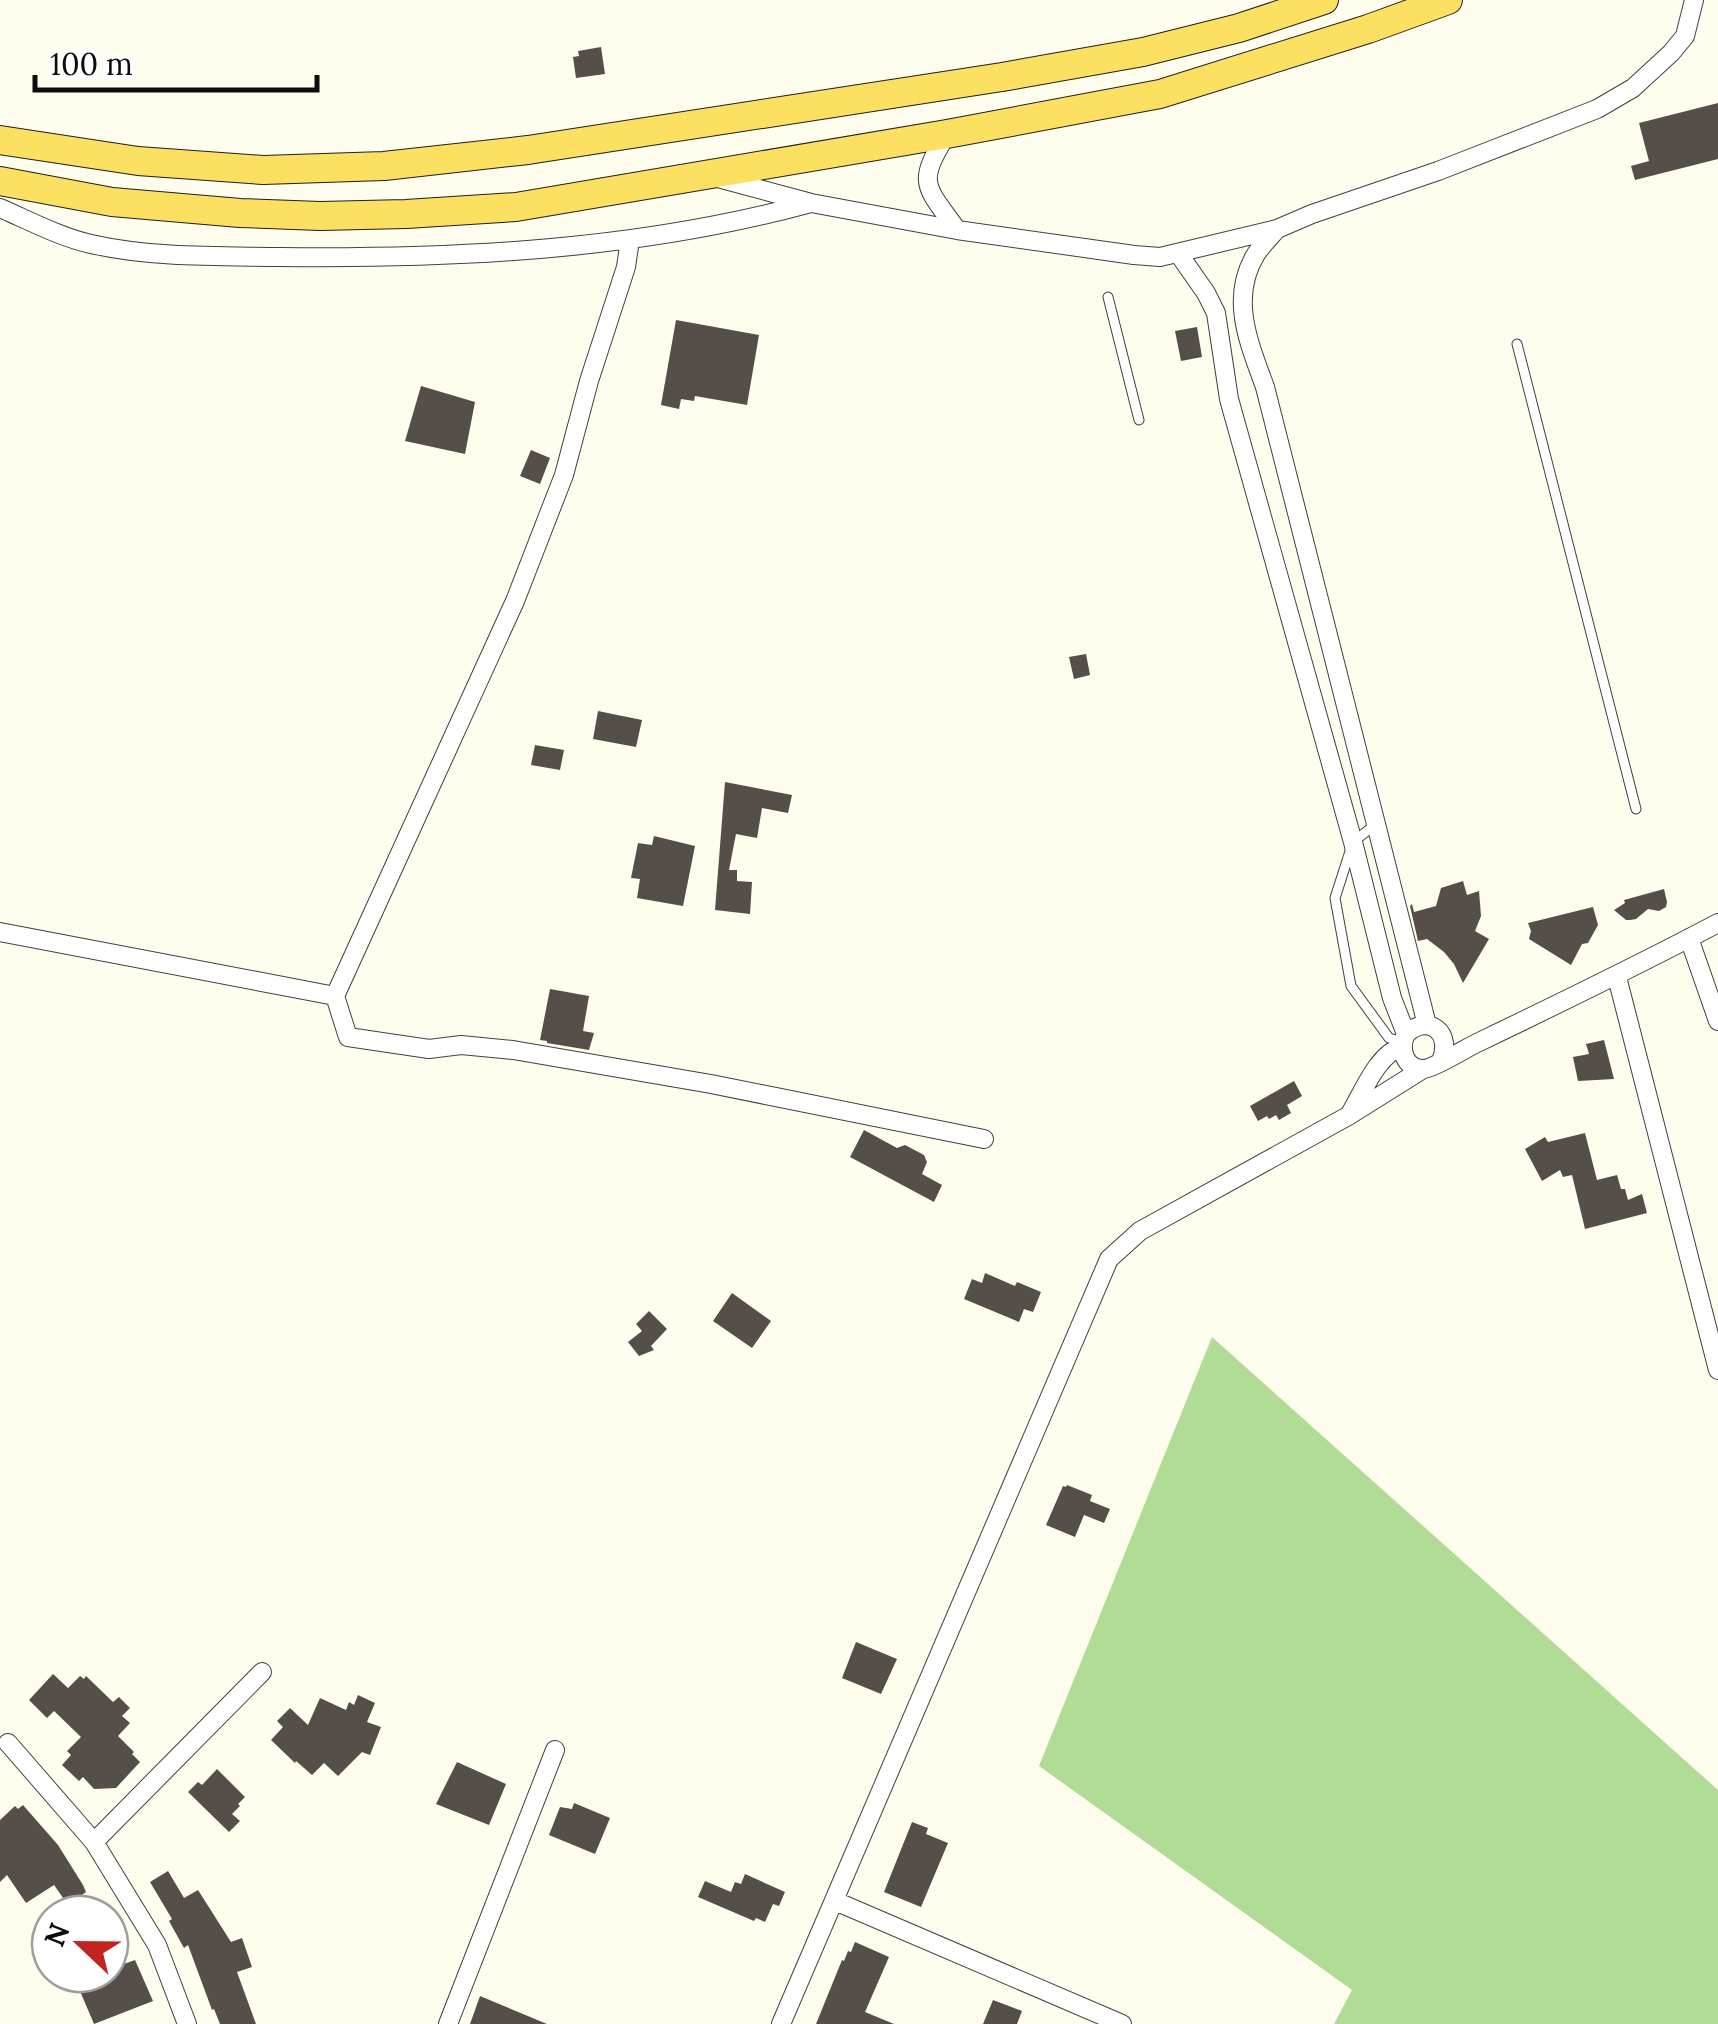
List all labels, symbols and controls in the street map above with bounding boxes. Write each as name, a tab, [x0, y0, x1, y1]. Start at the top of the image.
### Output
scale bar	[35, 30, 318, 92]
text: 100 m	[50, 45, 133, 83]
north arrow	[30, 1894, 130, 1994]
text: N	[36, 1918, 78, 1951]

